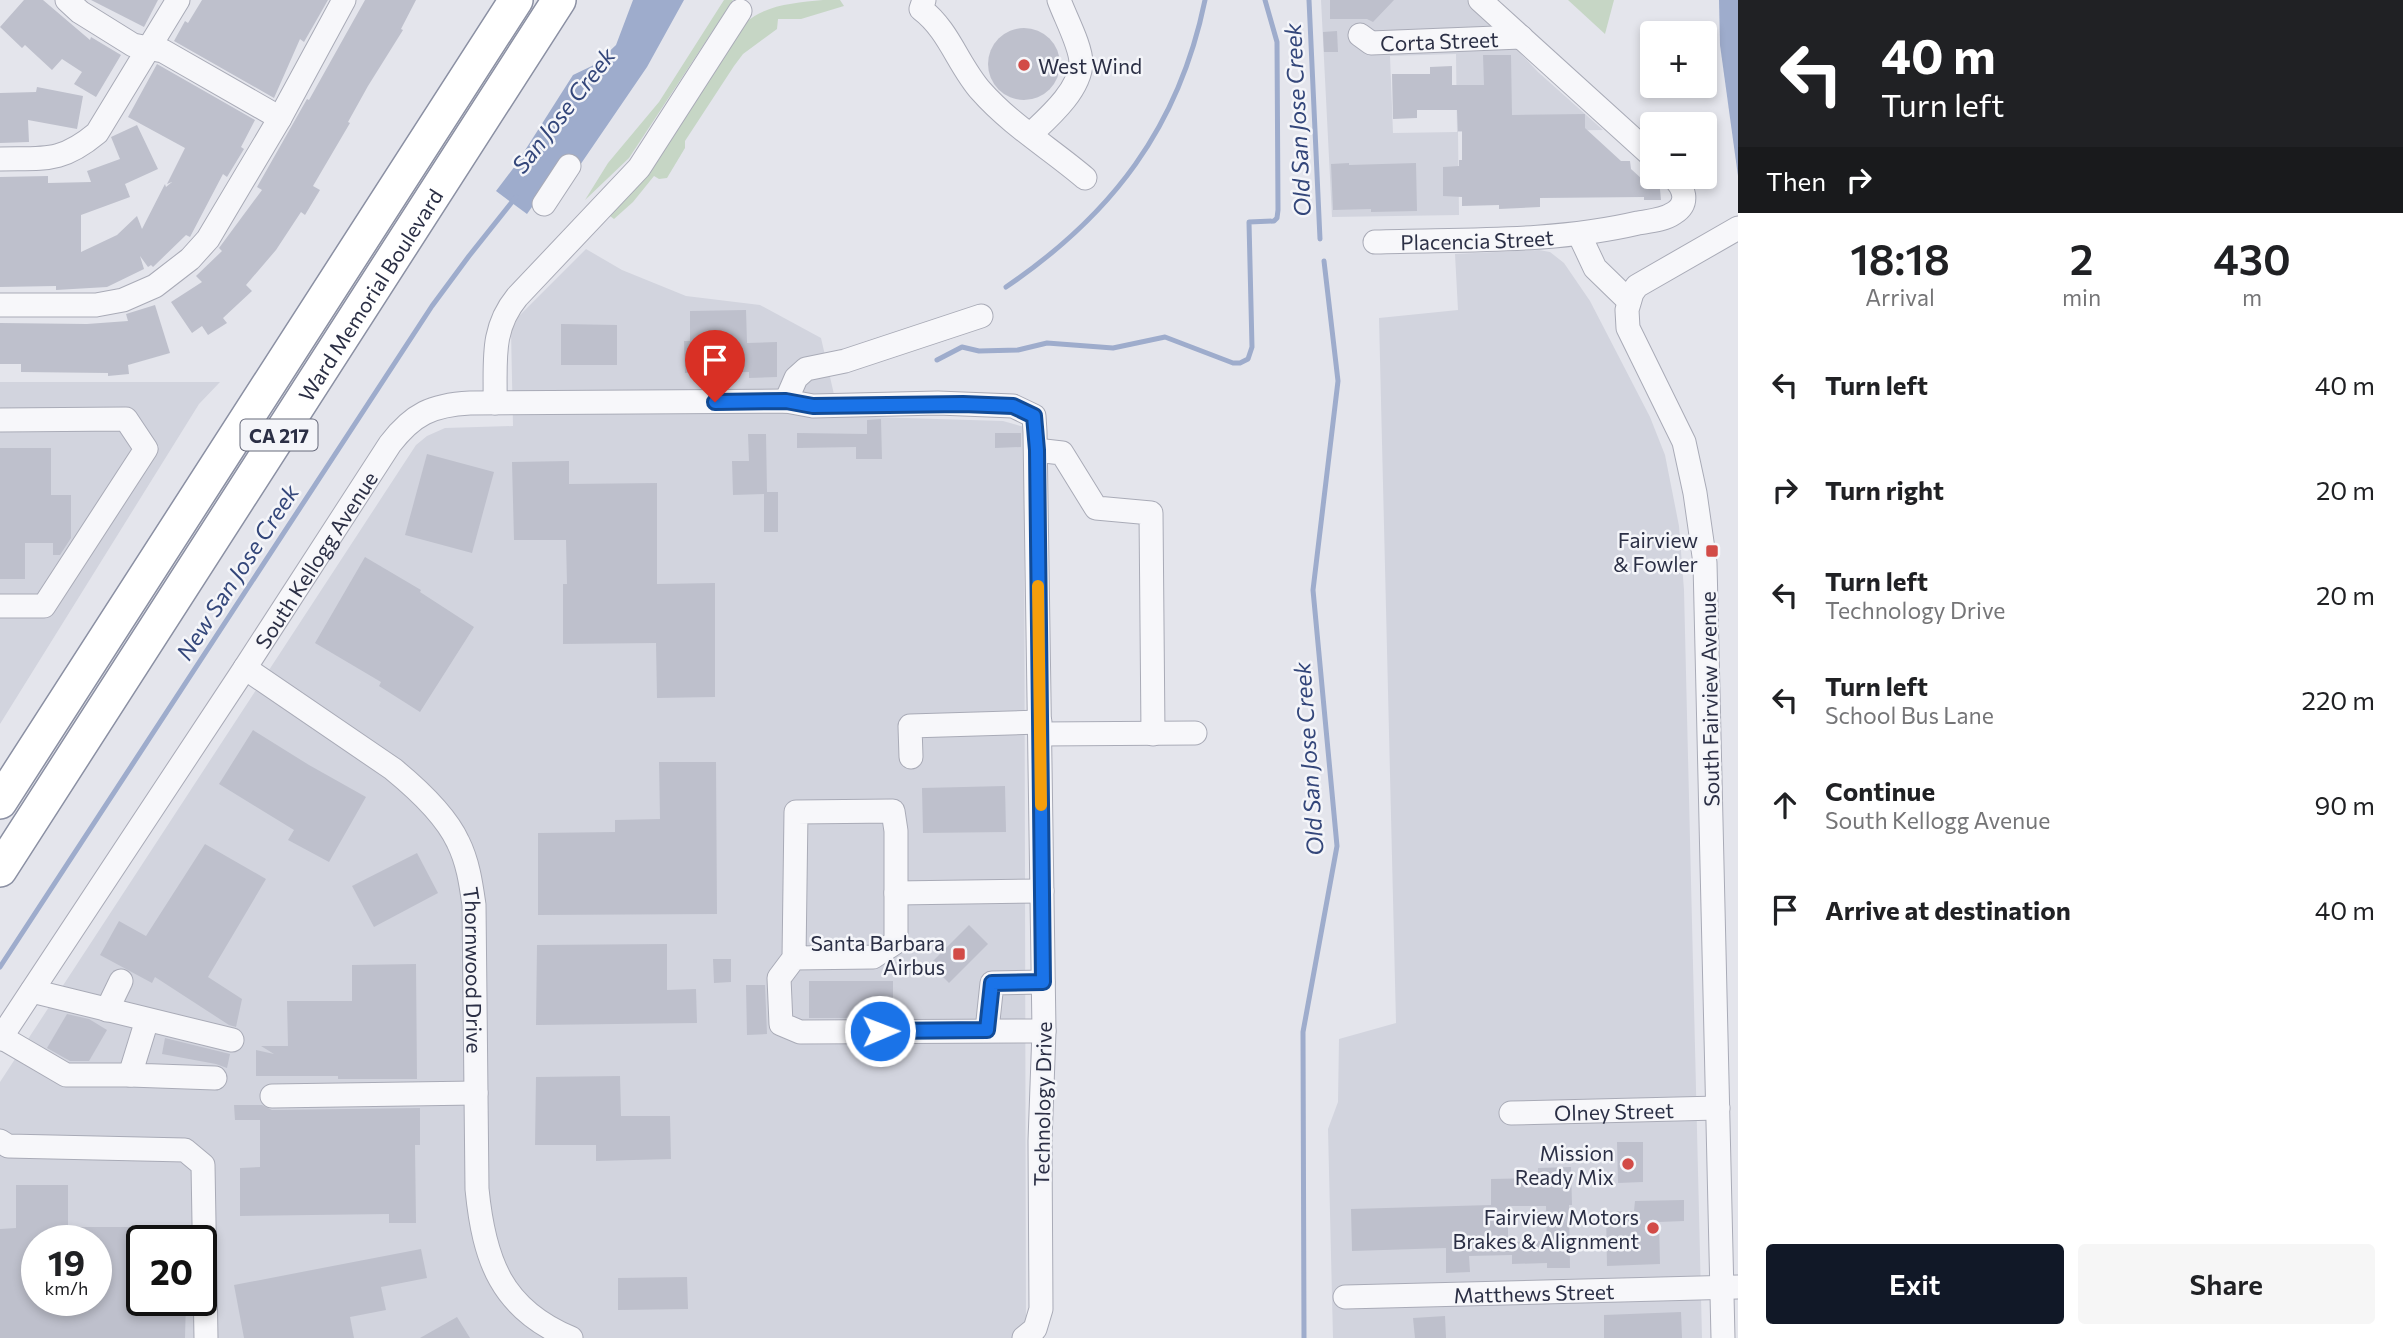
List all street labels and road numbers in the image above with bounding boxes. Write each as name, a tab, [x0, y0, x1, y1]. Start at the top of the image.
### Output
street label: Corta Street	[1380, 25, 1499, 55]
street label: Ward Memorial Boulevard	[292, 184, 447, 405]
street label: Placencia Street	[1400, 224, 1555, 254]
road number: CA 217	[240, 420, 318, 450]
street label: South Kellogg Avenue	[249, 466, 382, 653]
street label: South Fairview Avenue	[1695, 591, 1723, 807]
street label: Thornwood Drive	[459, 885, 488, 1054]
street label: Technology Drive	[1028, 1021, 1056, 1187]
street label: Olney Street	[1554, 1097, 1674, 1124]
street label: Matthews Street	[1453, 1278, 1615, 1307]

